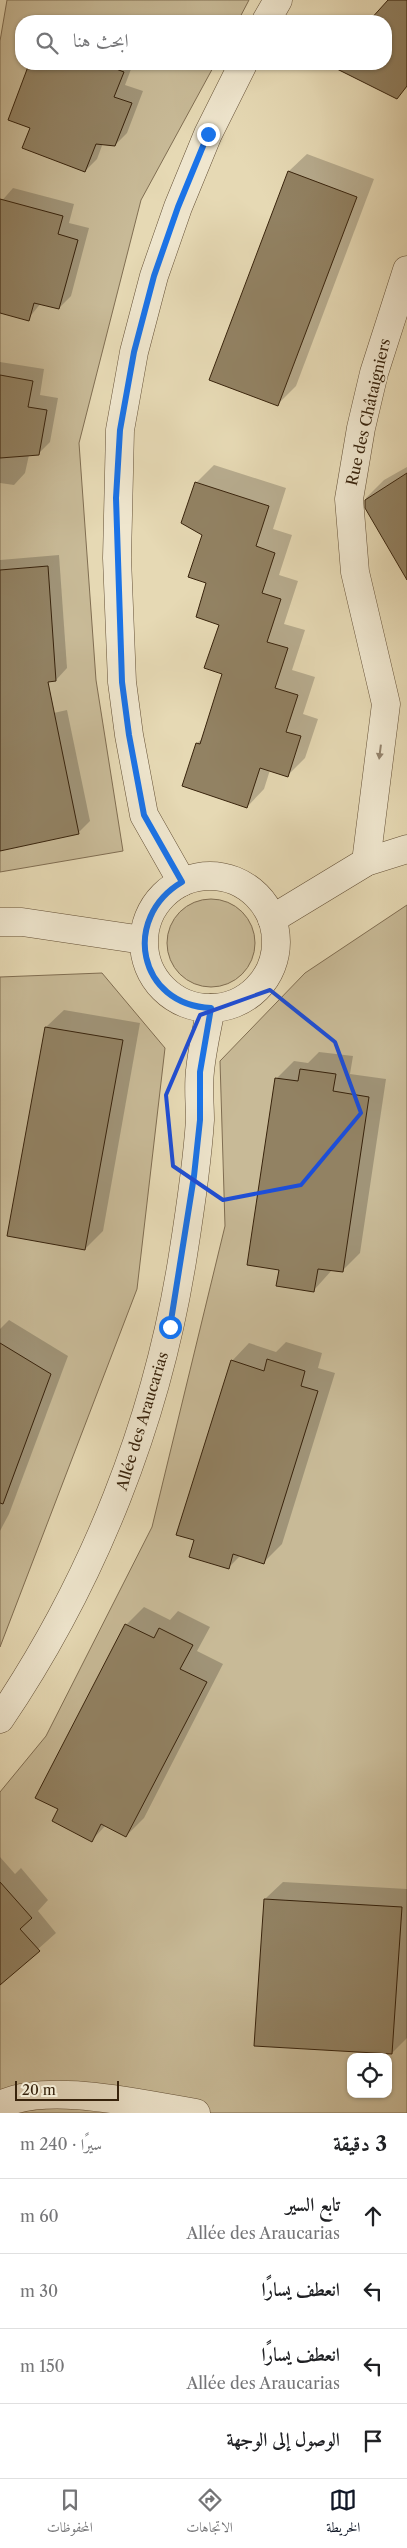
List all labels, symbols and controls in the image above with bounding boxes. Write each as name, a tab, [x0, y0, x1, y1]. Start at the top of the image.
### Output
search box	[15, 15, 392, 70]
icon: search	[33, 29, 61, 57]
text: ابحث هنا	[73, 29, 129, 52]
route end	[197, 123, 220, 146]
street label: Rue des Châtaigniers	[342, 337, 394, 487]
one-way arrow	[376, 744, 384, 760]
route start	[159, 1316, 182, 1339]
street label: Allée des Araucarias	[112, 1349, 172, 1494]
map controls	[347, 2053, 392, 2098]
button: locate	[347, 2053, 392, 2098]
scale bar	[15, 2078, 119, 2101]
text: 20 m	[22, 2081, 56, 2099]
text: 3 دقيقة	[333, 2131, 387, 2156]
text: سيرًا · 240 m	[20, 2134, 102, 2154]
text: تابع السير	[286, 2193, 340, 2216]
icon: ahead	[359, 2202, 387, 2230]
text: 60 m	[20, 2206, 59, 2226]
text: Allée des Araucarias	[186, 2223, 340, 2243]
icon: left	[359, 2277, 387, 2305]
text: انعطف يسارًا	[261, 2278, 340, 2301]
text: 30 m	[20, 2281, 58, 2301]
text: انعطف يسارًا	[261, 2343, 340, 2366]
icon: left	[359, 2352, 387, 2380]
text: 150 m	[20, 2356, 65, 2376]
text: Allée des Araucarias	[186, 2373, 340, 2393]
icon: arrive	[359, 2427, 387, 2455]
text: الوصول إلى الوجهة	[226, 2428, 340, 2451]
tab: المحفوظات	[47, 2486, 93, 2541]
tab: الاتجاهات	[186, 2486, 233, 2541]
tab: الخريطة	[326, 2486, 360, 2541]

